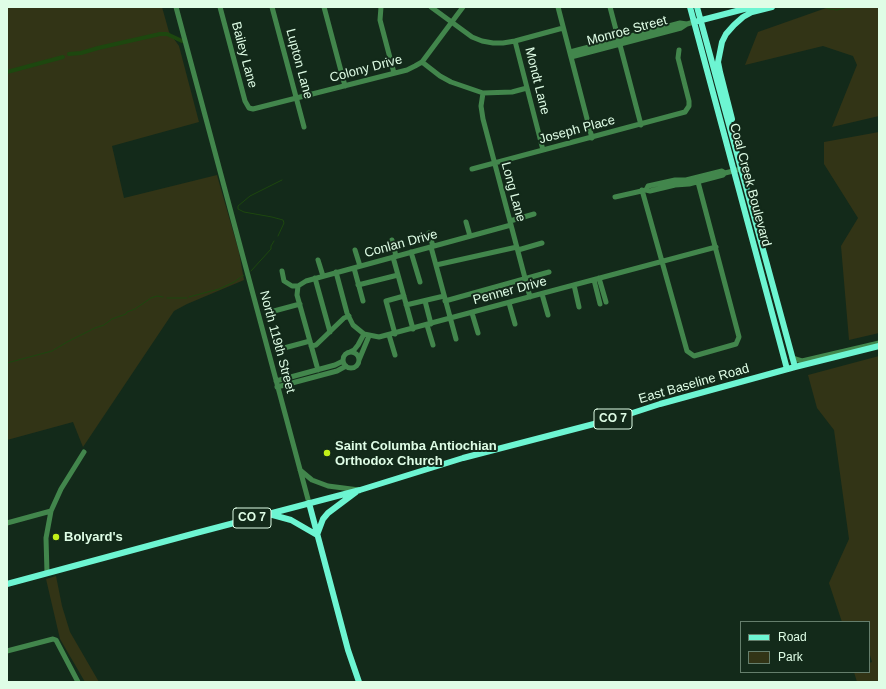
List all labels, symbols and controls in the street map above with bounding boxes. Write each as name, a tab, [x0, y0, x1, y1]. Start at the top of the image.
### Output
street label: Monroe Street	[585, 13, 669, 49]
street label: Bailey Lane	[228, 20, 260, 90]
street label: Lupton Lane	[282, 27, 316, 101]
street label: Mondt Lane	[521, 46, 553, 116]
street label: Colony Drive	[328, 52, 404, 86]
street label: Joseph Place	[537, 112, 617, 148]
street label: Coal Creek Boulevard	[726, 122, 774, 248]
street label: Long Lane	[498, 160, 528, 224]
street label: Conlan Drive	[363, 227, 439, 261]
street label: Penner Drive	[471, 274, 549, 308]
street label: North 119th Street	[256, 289, 298, 395]
street label: East Baseline Road	[637, 361, 751, 407]
road number: CO 7	[594, 409, 632, 429]
place label: Saint Columba Antiochian Orthodox Church	[335, 438, 497, 469]
marker: Saint Columba Antiochian Orthodox Church	[322, 448, 332, 458]
road number: CO 7	[233, 508, 271, 528]
place label: Bolyard's	[64, 529, 123, 545]
marker: Bolyard's	[51, 532, 61, 542]
legend	[740, 621, 870, 673]
text: Road	[778, 630, 807, 644]
text: Park	[778, 650, 803, 664]

